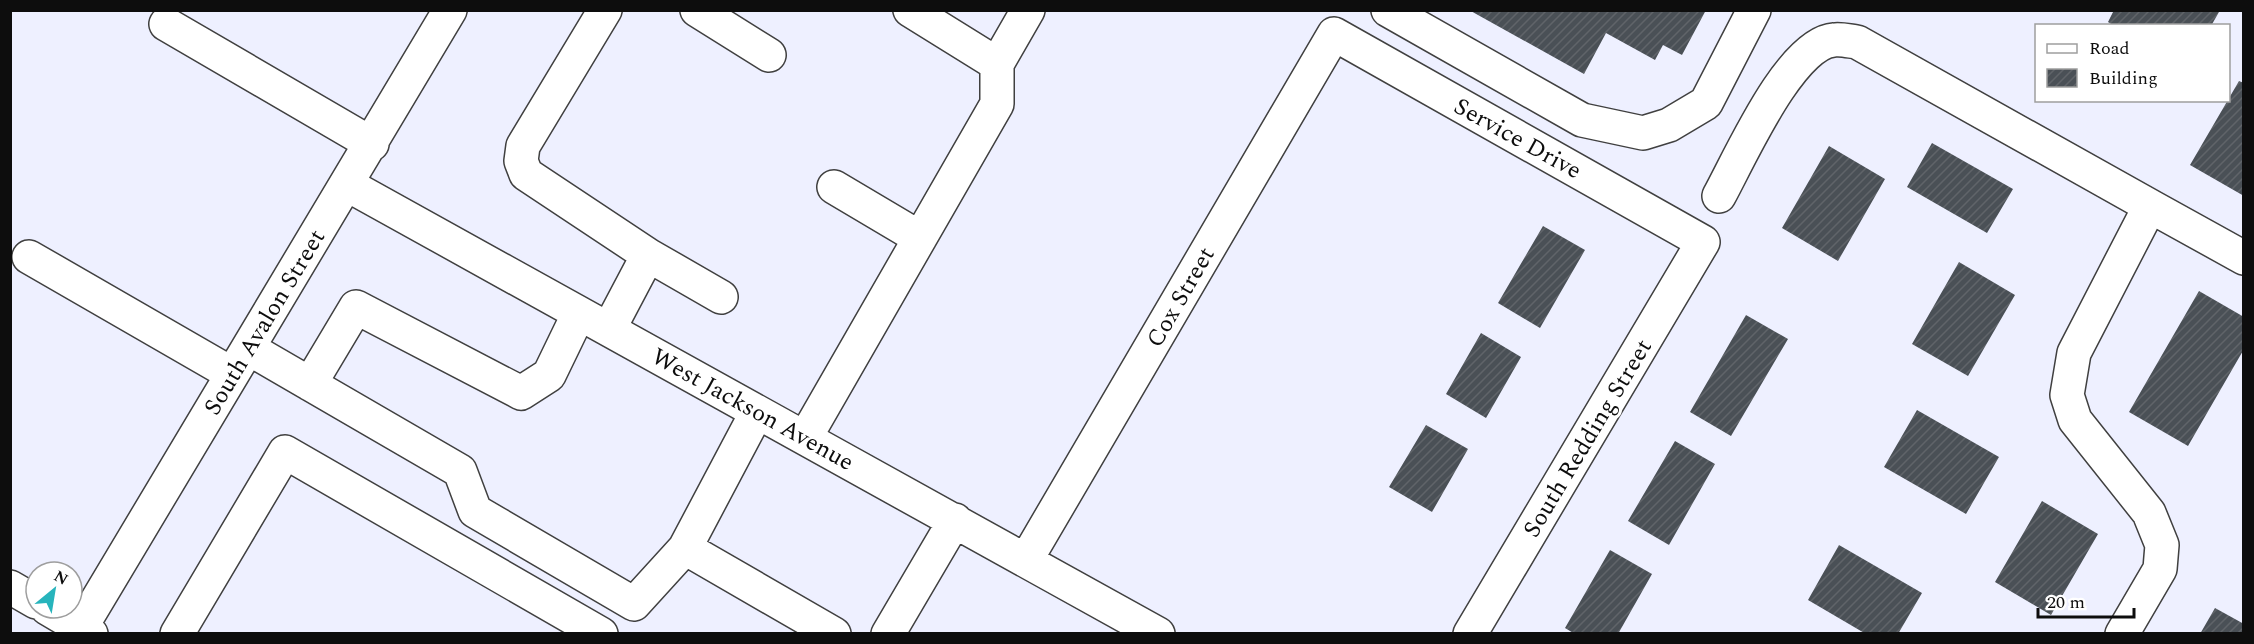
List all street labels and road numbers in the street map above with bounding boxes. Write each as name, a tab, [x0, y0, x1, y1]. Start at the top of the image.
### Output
street label: Service Drive	[1447, 89, 1588, 189]
street label: South Avalon Street	[195, 223, 335, 422]
street label: Cox Street	[1138, 240, 1224, 355]
street label: South Redding Street	[1514, 332, 1661, 545]
street label: West Jackson Avenue	[645, 339, 860, 481]

